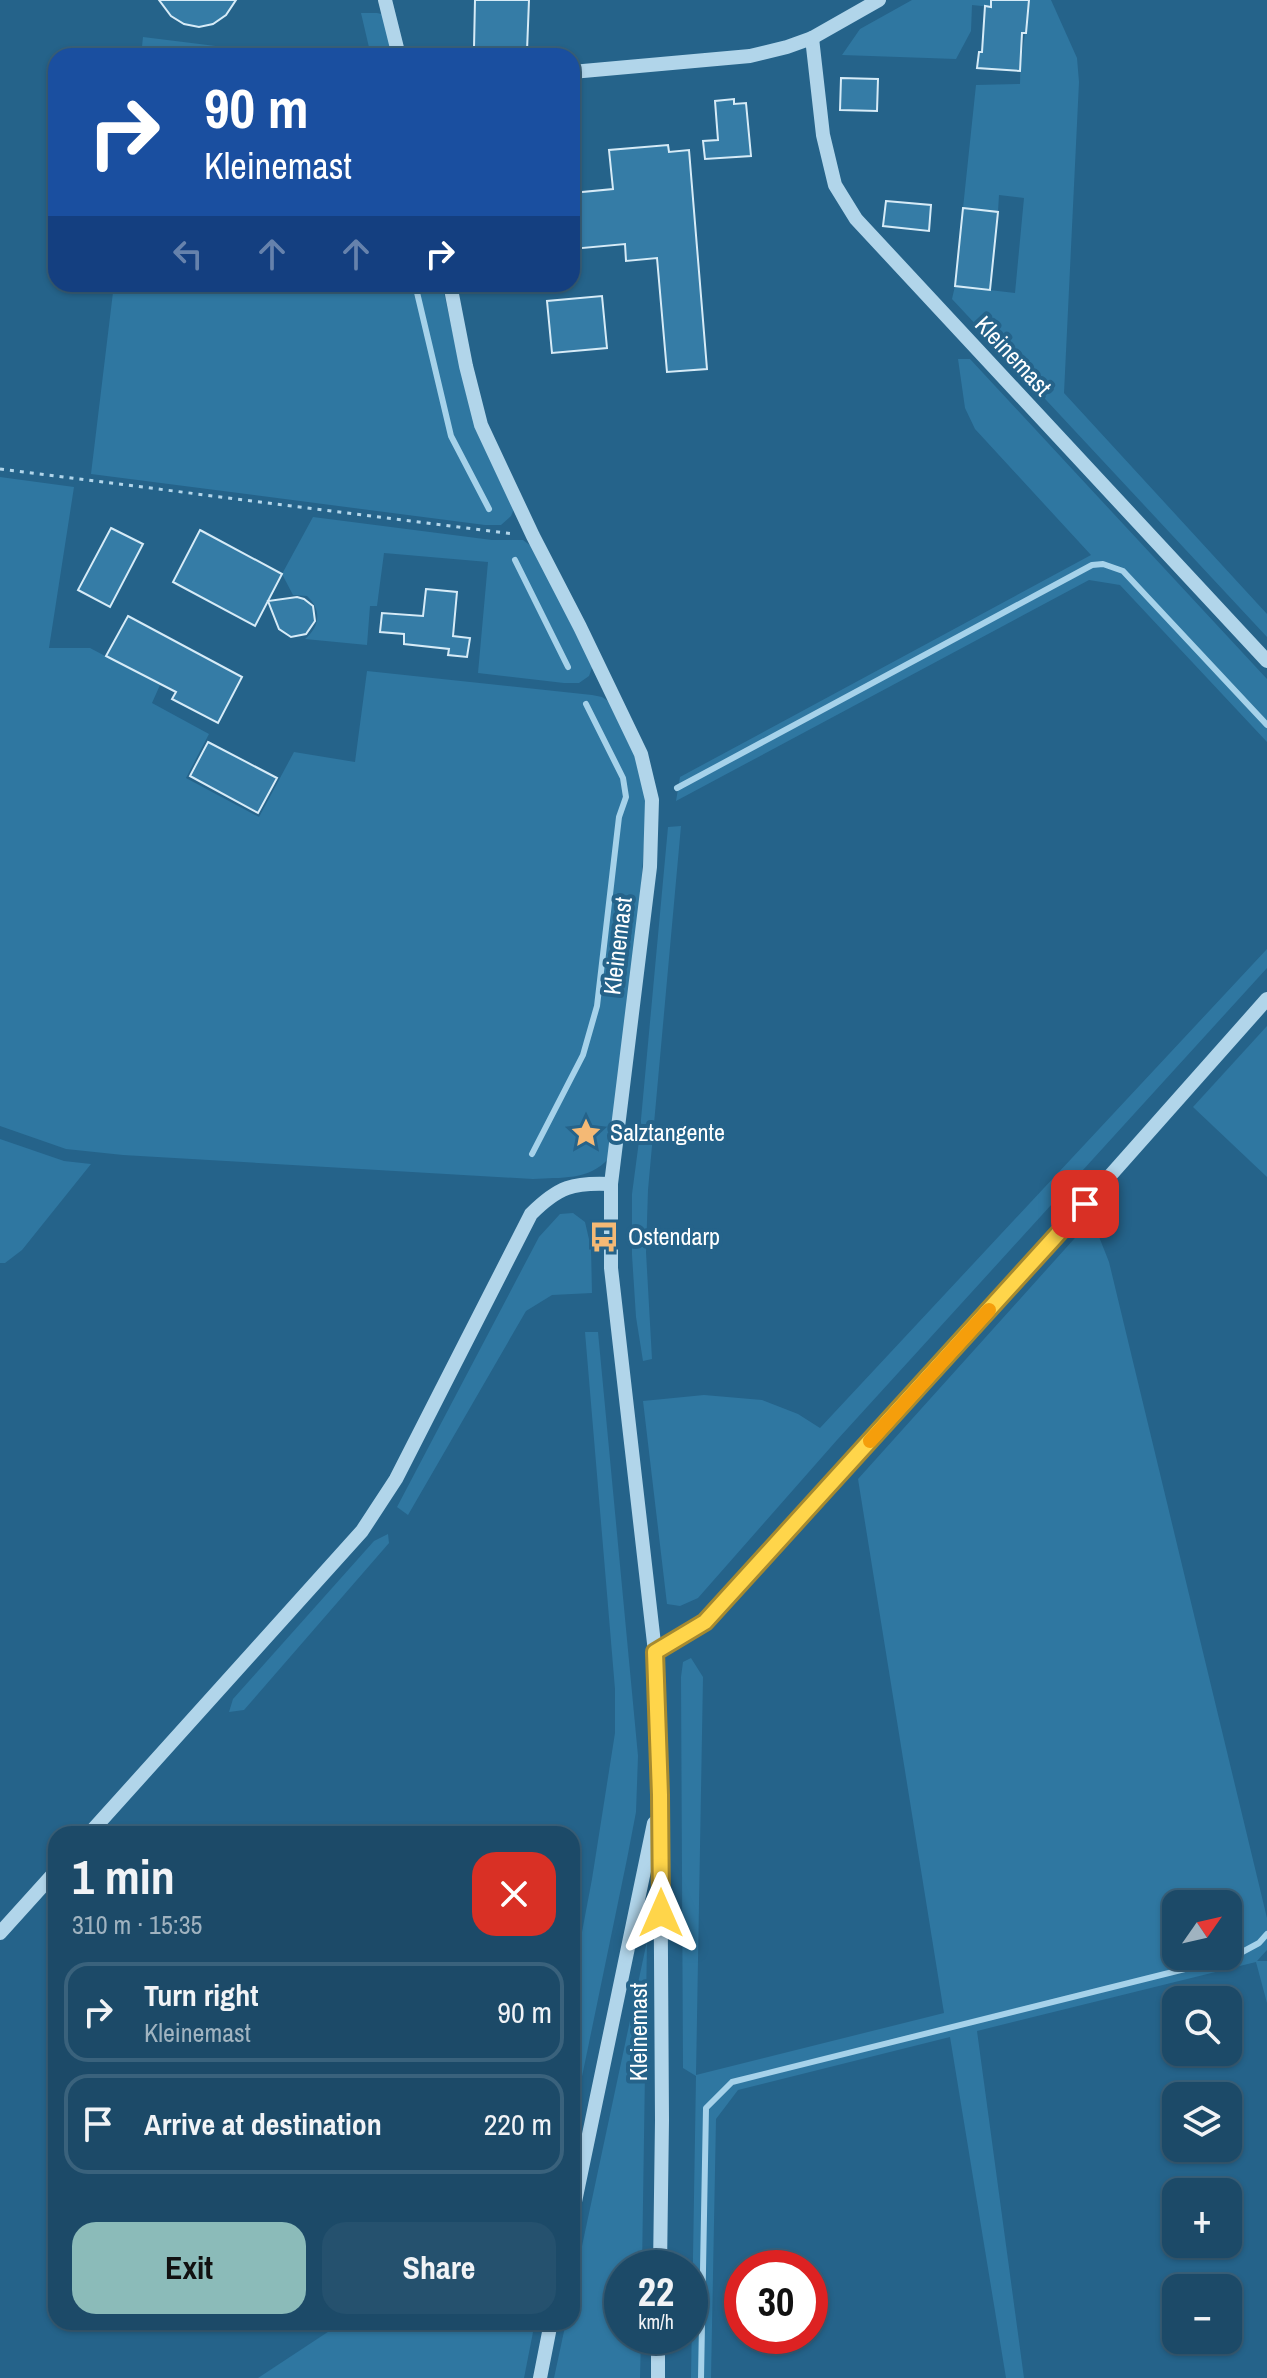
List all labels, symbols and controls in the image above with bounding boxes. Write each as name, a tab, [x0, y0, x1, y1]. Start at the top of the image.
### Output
text: 90 m	[204, 70, 309, 145]
icon: right	[72, 80, 176, 184]
text: Kleinemast	[204, 142, 352, 190]
icon: left	[166, 232, 210, 276]
icon: ahead	[250, 232, 294, 276]
icon: ahead	[334, 232, 378, 276]
icon: right	[418, 232, 462, 276]
street label: Kleinemast	[968, 308, 1059, 403]
street label: Kleinemast	[595, 895, 639, 997]
place icon: Salztangente	[569, 1116, 603, 1150]
place label: Salztangente	[610, 1116, 725, 1148]
pin	[1051, 1170, 1119, 1238]
icon: arrive	[1063, 1182, 1107, 1226]
bus stop icon: Ostendarp	[587, 1220, 621, 1254]
place label: Ostendarp	[628, 1220, 720, 1252]
text: 1 min	[72, 1844, 175, 1909]
button: close	[472, 1852, 556, 1936]
position arrow	[619, 1871, 703, 1955]
north arrow	[1162, 1890, 1242, 1970]
map controls	[1162, 1890, 1242, 2354]
text: 310 m · 15:35	[72, 1907, 202, 1942]
text: Turn right	[144, 1975, 258, 2015]
street label: Kleinemast	[622, 1982, 654, 2081]
button: search	[1162, 1986, 1242, 2066]
icon: right	[76, 1990, 120, 2034]
text: 90 m	[497, 1992, 552, 2032]
text: Kleinemast	[144, 2015, 251, 2050]
button: layers	[1162, 2082, 1242, 2162]
icon: arrive	[76, 2102, 120, 2146]
text: Arrive at destination	[144, 2104, 382, 2144]
text: 220 m	[484, 2104, 552, 2144]
button: +	[1162, 2178, 1242, 2258]
button: Exit	[72, 2222, 306, 2314]
button: Share	[322, 2222, 556, 2314]
speed limit sign: 30	[724, 2250, 828, 2354]
text: 22	[638, 2265, 674, 2318]
button: −	[1162, 2274, 1242, 2354]
text: km/h	[638, 2308, 674, 2335]

